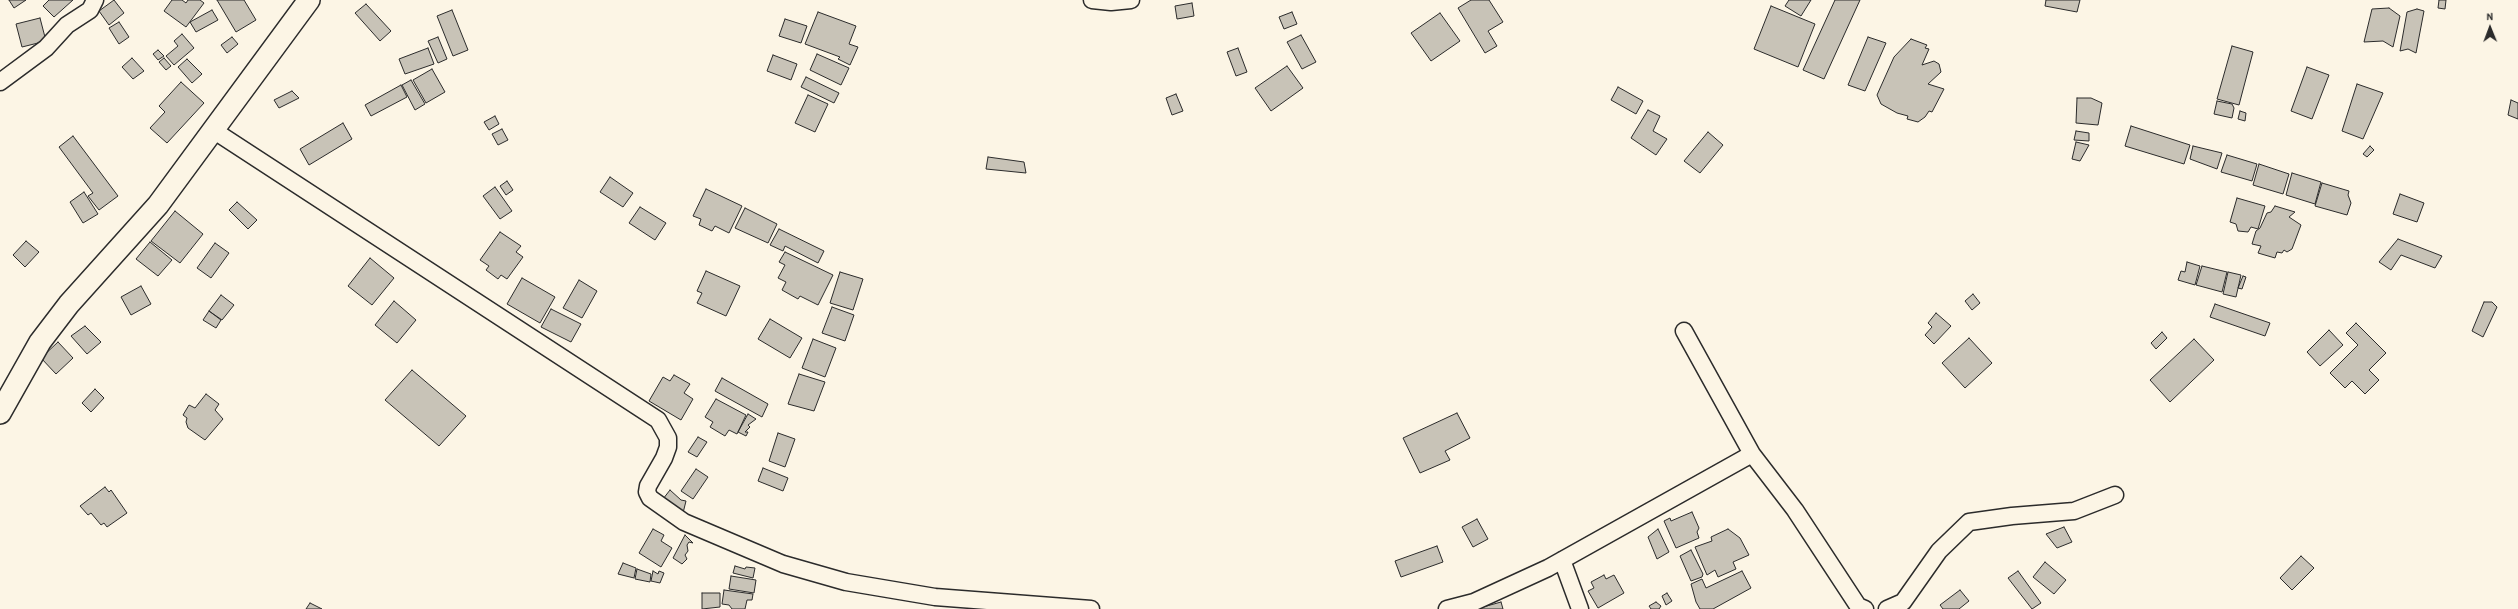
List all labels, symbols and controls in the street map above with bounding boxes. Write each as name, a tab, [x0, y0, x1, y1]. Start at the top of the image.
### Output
north arrow	[2470, 8, 2510, 48]
text: N	[2487, 9, 2493, 23]

